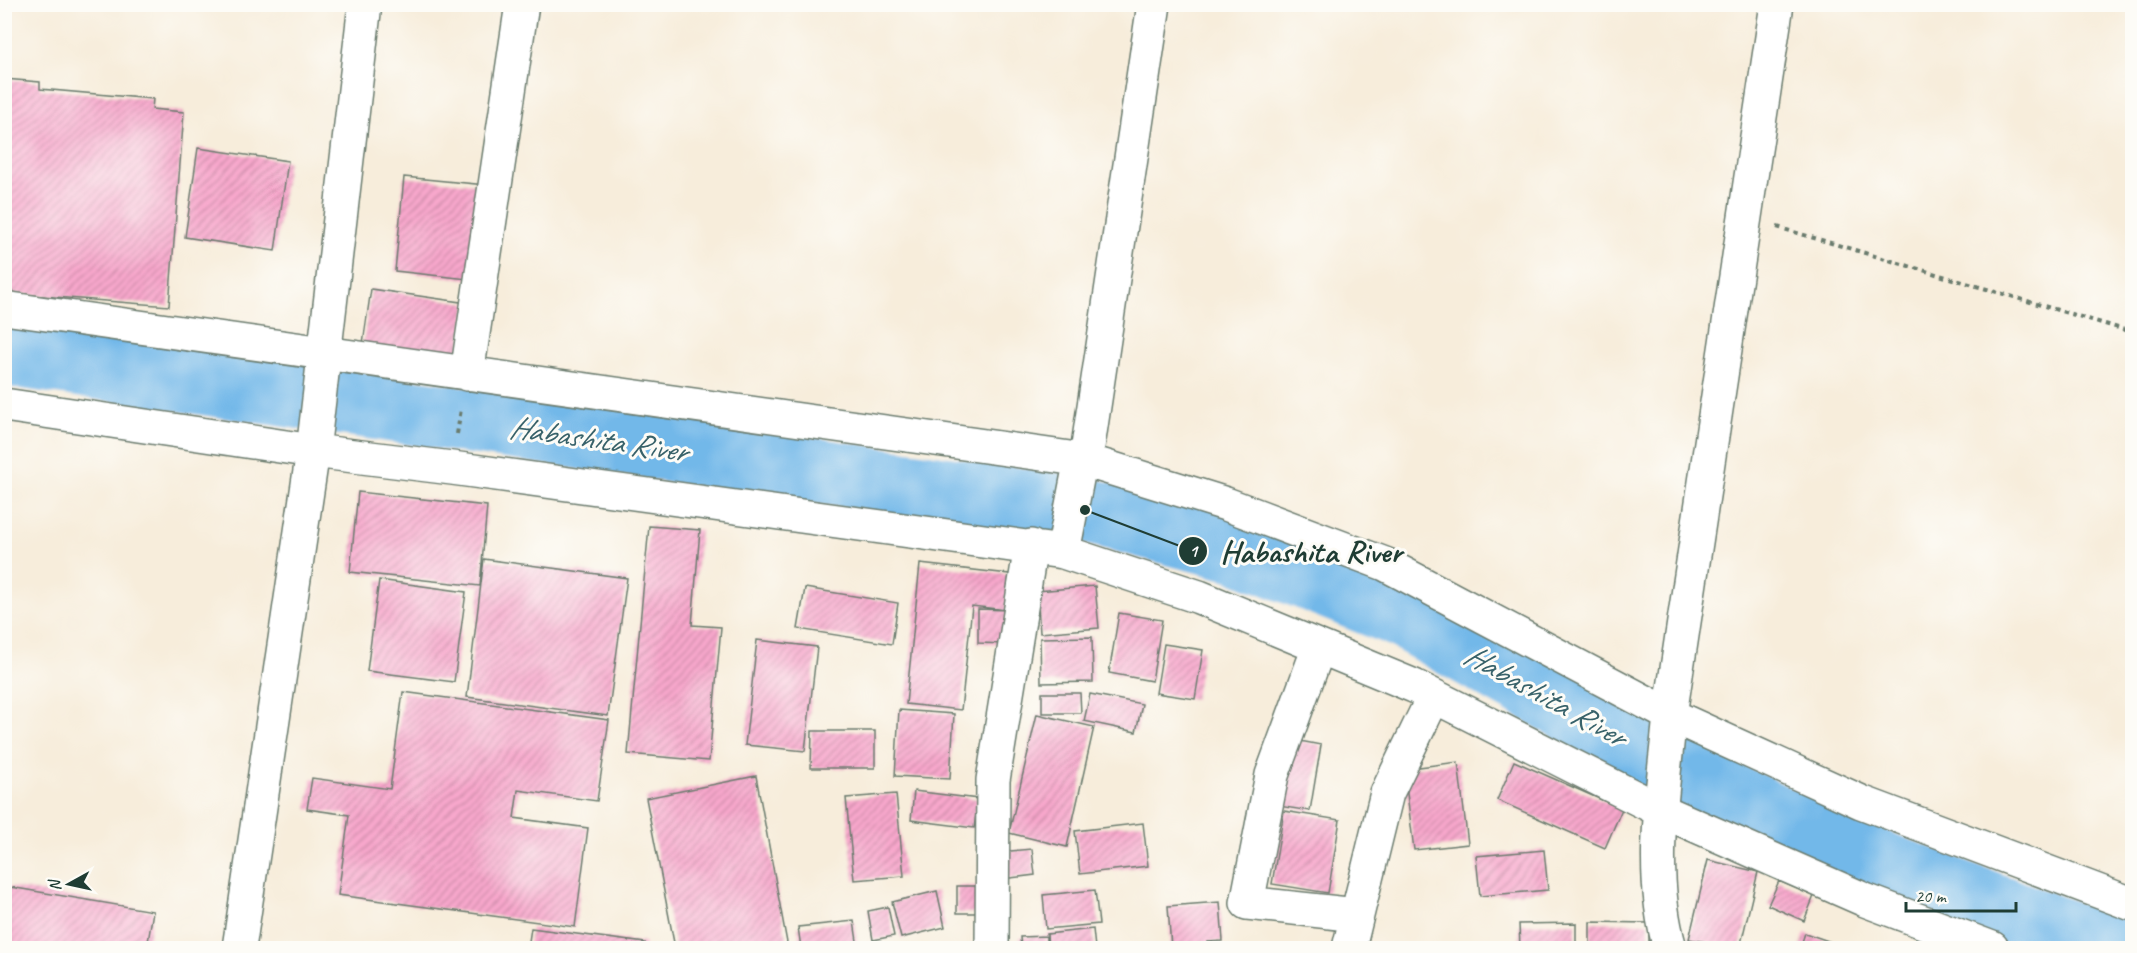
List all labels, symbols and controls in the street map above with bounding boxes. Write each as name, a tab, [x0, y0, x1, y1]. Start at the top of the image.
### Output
water label: Habashita River	[507, 406, 694, 472]
callout: Habashita River	[1178, 526, 1413, 576]
text: Habashita River	[1220, 531, 1405, 572]
text: 1	[1189, 540, 1199, 562]
water label: Habashita River	[1457, 634, 1638, 759]
north arrow	[39, 854, 99, 914]
scale bar	[1906, 875, 2016, 913]
text: N	[44, 877, 66, 892]
text: 20 m	[1915, 885, 1948, 907]

